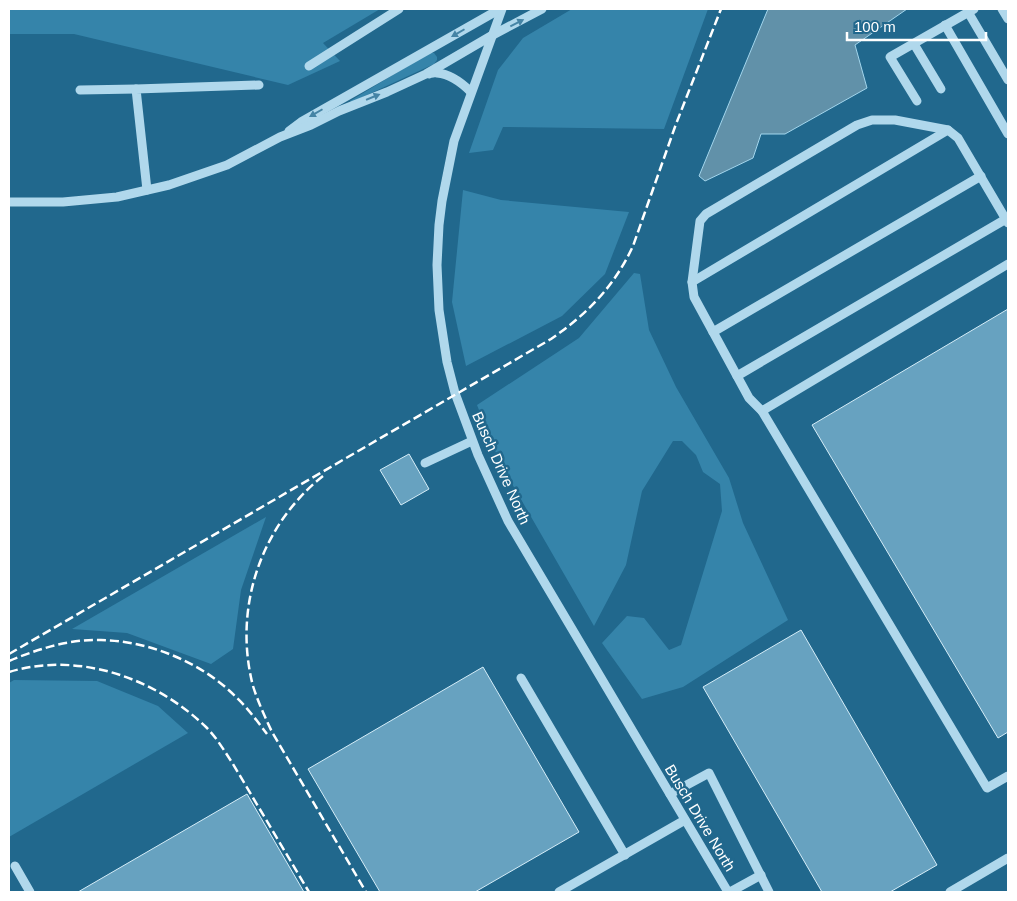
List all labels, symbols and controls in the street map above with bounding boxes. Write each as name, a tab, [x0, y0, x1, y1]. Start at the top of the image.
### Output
scale bar	[847, 10, 986, 42]
text: 100 m	[854, 18, 896, 35]
one-way arrow	[510, 19, 524, 27]
one-way arrow	[451, 28, 464, 37]
one-way arrow	[366, 93, 381, 101]
one-way arrow	[309, 109, 324, 117]
street label: Busch Drive North	[469, 409, 534, 527]
street label: Busch Drive North	[662, 761, 739, 874]

